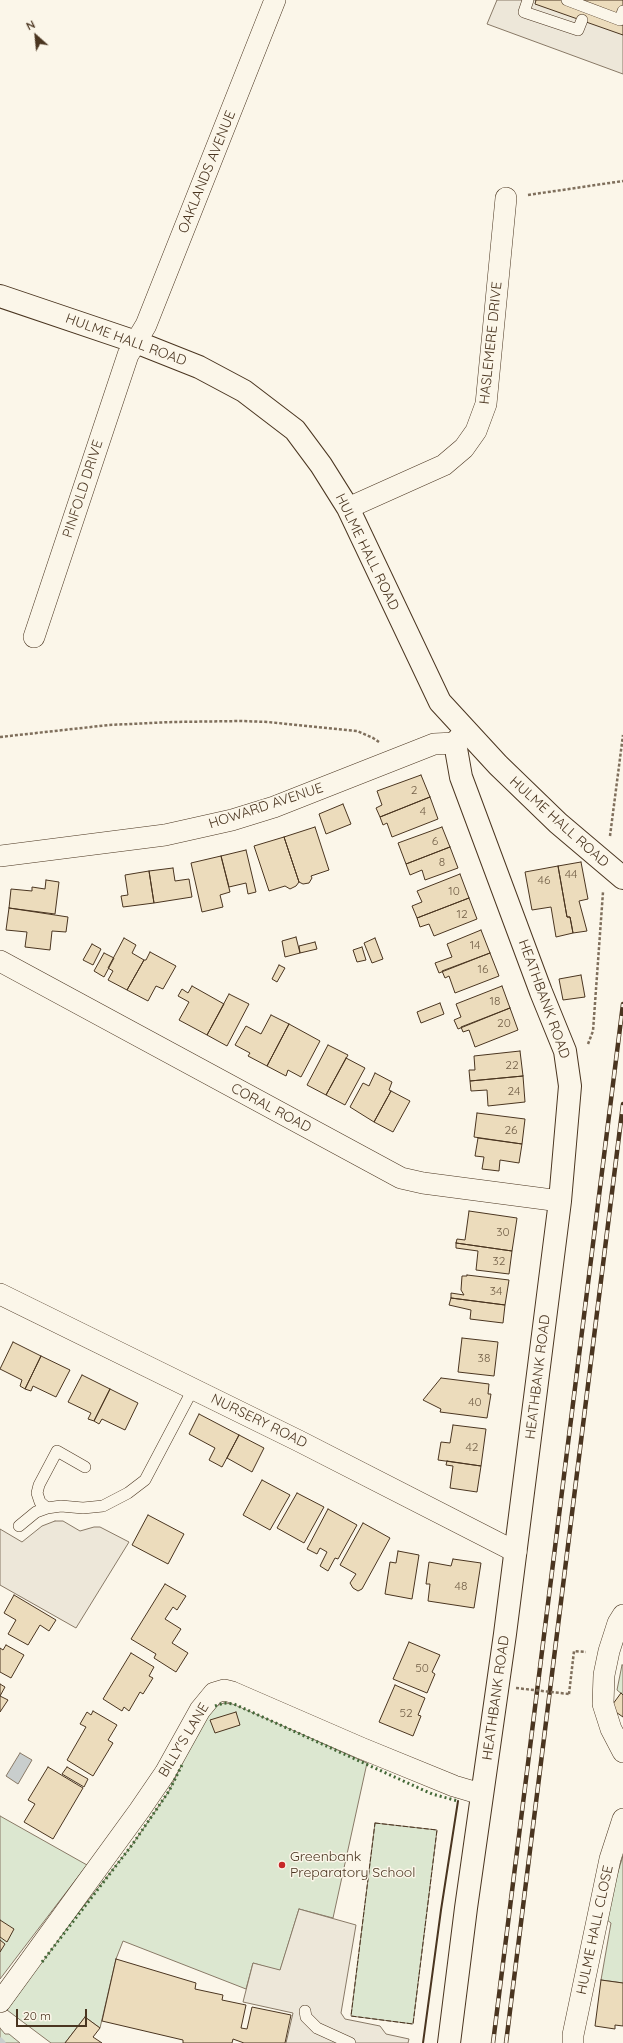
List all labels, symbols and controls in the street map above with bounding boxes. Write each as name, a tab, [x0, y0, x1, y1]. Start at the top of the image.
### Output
north arrow	[16, 16, 56, 56]
text: N	[24, 17, 37, 33]
street label: OAKLANDS AVENUE	[175, 108, 239, 236]
street label: HASLEMERE DRIVE	[476, 281, 506, 405]
street label: HULME HALL ROAD	[63, 310, 189, 370]
street label: PINFOLD DRIVE	[59, 438, 107, 540]
street label: HULME HALL ROAD	[331, 491, 403, 613]
street label: HULME HALL ROAD	[506, 773, 612, 871]
street label: HOWARD AVENUE	[207, 780, 325, 832]
house number: 2	[411, 783, 417, 797]
house number: 4	[420, 804, 426, 818]
house number: 6	[432, 834, 438, 848]
house number: 8	[439, 855, 445, 869]
house number: 44	[565, 867, 577, 881]
house number: 46	[538, 873, 550, 887]
house number: 10	[448, 884, 460, 898]
house number: 12	[456, 907, 468, 921]
street label: HEATHBANK ROAD	[515, 937, 573, 1061]
house number: 14	[470, 938, 480, 952]
house number: 16	[478, 962, 488, 976]
house number: 18	[490, 994, 500, 1008]
house number: 20	[497, 1016, 511, 1030]
house number: 22	[505, 1058, 519, 1072]
street label: CORAL ROAD	[228, 1080, 314, 1136]
house number: 24	[508, 1084, 520, 1098]
house number: 26	[504, 1123, 518, 1137]
house number: 30	[496, 1225, 510, 1239]
house number: 32	[493, 1254, 505, 1268]
house number: 34	[490, 1284, 502, 1298]
street label: HEATHBANK ROAD	[522, 1314, 554, 1440]
house number: 38	[478, 1351, 490, 1365]
street label: NURSERY ROAD	[208, 1390, 310, 1452]
house number: 40	[468, 1395, 482, 1409]
house number: 42	[466, 1440, 478, 1454]
house number: 48	[455, 1579, 467, 1593]
street label: HEATHBANK ROAD	[479, 1635, 513, 1761]
house number: 50	[415, 1661, 429, 1675]
street label: BILLY'S LANE	[155, 1700, 213, 1780]
house number: 52	[399, 1706, 413, 1720]
place label: Greenbank Preparatory School	[290, 1849, 416, 1882]
marker: Greenbank Preparatory School	[277, 1860, 287, 1870]
street label: HULME HALL CLOSE	[573, 1864, 617, 1996]
scale bar	[18, 2001, 89, 2027]
text: 20 m	[23, 2008, 51, 2023]

